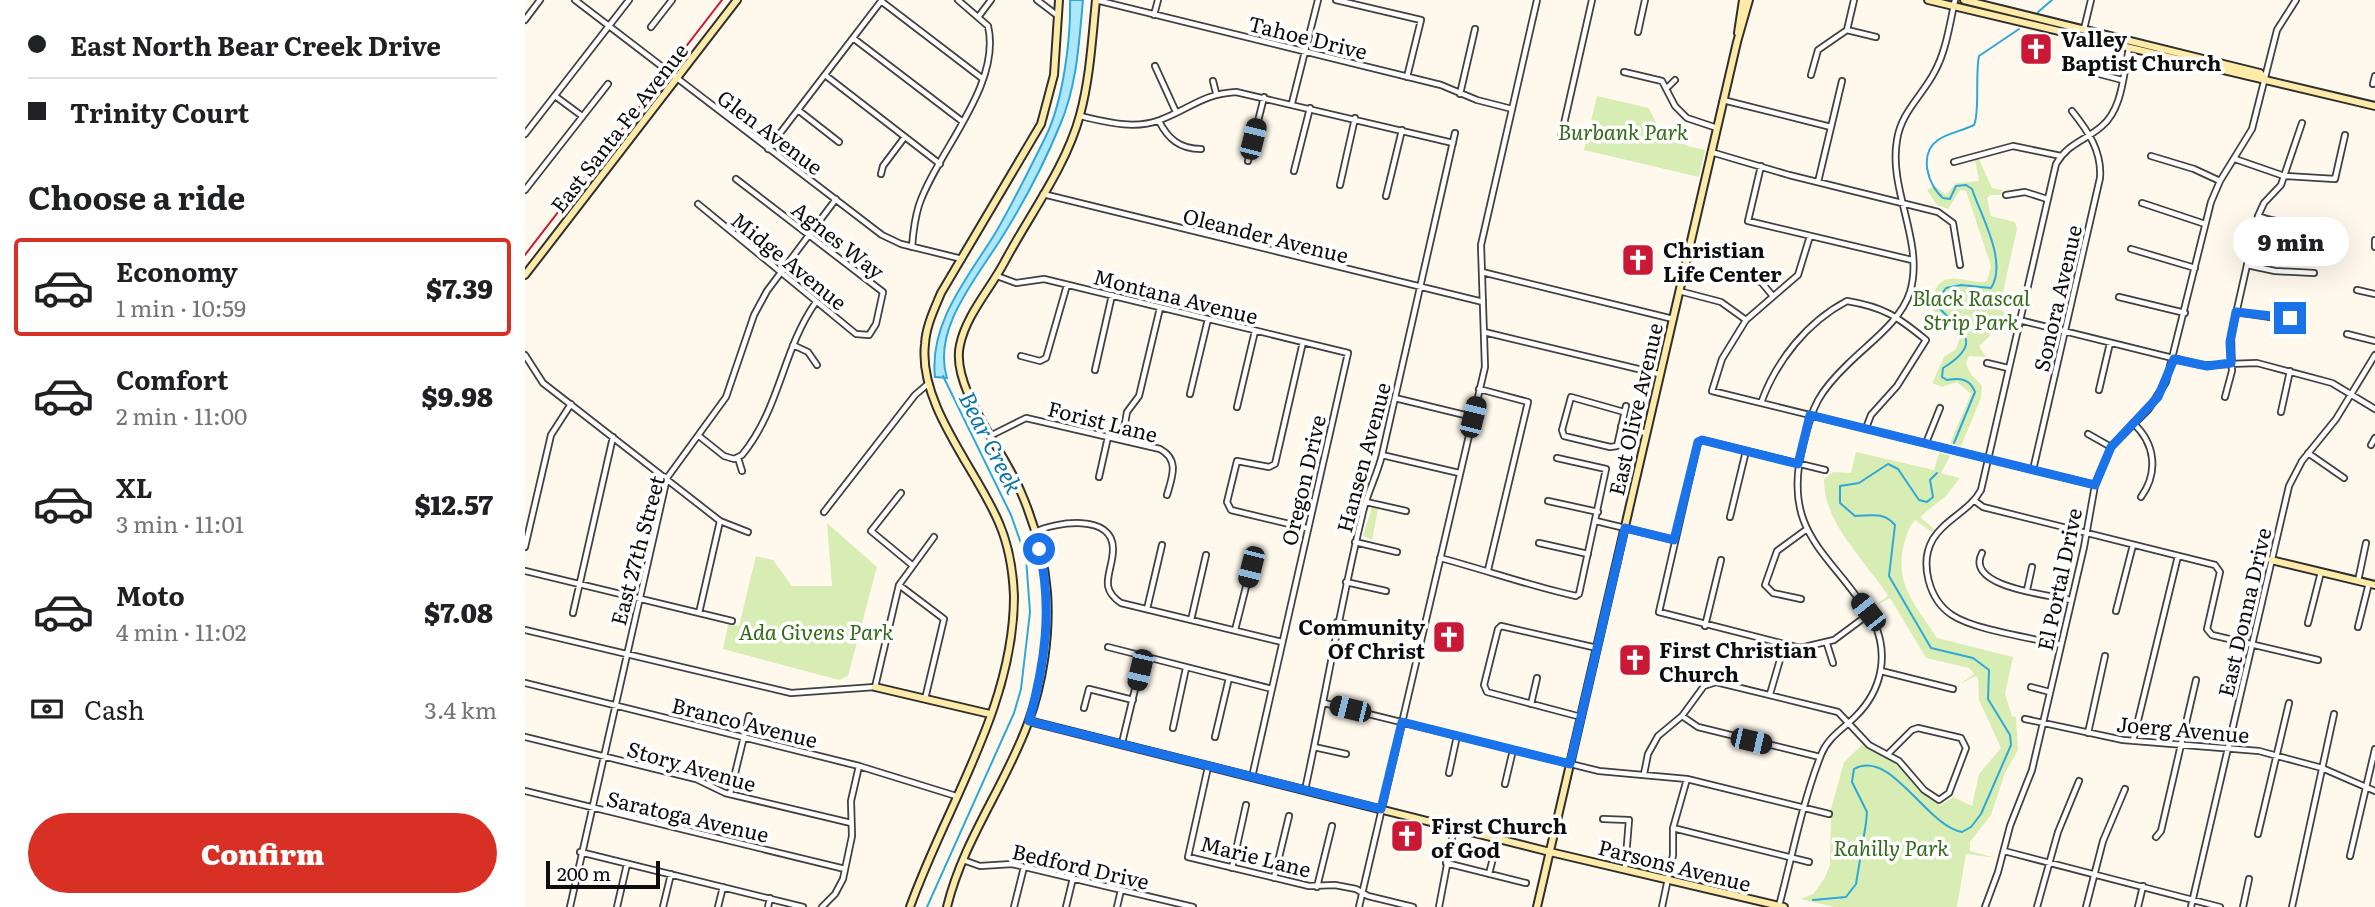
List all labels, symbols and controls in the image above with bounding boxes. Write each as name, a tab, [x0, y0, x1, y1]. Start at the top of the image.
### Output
street label: Tahoe Drive	[1245, 6, 1371, 66]
place label: Valley Baptist Church	[2061, 22, 2222, 77]
text: East North Bear Creek Drive	[70, 25, 441, 64]
church icon: Valley Baptist Church	[2017, 30, 2055, 68]
street label: East Santa Fe Avenue	[542, 35, 694, 218]
street label: Glen Avenue	[712, 81, 830, 181]
text: Trinity Court	[70, 92, 249, 131]
park label: Burbank Park	[1558, 115, 1689, 146]
car	[1238, 116, 1269, 162]
text: Choose a ride	[28, 172, 245, 220]
street label: Agnes Way	[786, 193, 893, 286]
street label: Oleander Avenue	[1180, 198, 1352, 270]
street label: Midge Avenue	[726, 204, 855, 316]
callout: 9 min	[2232, 216, 2348, 266]
street label: Sonora Avenue	[2024, 221, 2088, 374]
text: 9 min	[2257, 224, 2325, 258]
place label: Christian Life Center	[1663, 233, 1782, 288]
church icon: Christian Life Center	[1619, 241, 1657, 279]
text: Economy	[116, 251, 238, 290]
icon: car	[32, 256, 95, 319]
street label: Montana Avenue	[1090, 260, 1262, 330]
text: $7.39	[426, 268, 493, 307]
park label: Black Rascal Strip Park	[1912, 281, 2030, 336]
text: 1 min · 10:59	[116, 290, 246, 324]
route end	[2274, 302, 2306, 334]
street label: East Olive Avenue	[1599, 320, 1669, 498]
text: Comfort	[116, 359, 228, 398]
icon: car	[32, 364, 95, 427]
text: $9.98	[421, 376, 493, 415]
street label: Hansen Avenue	[1327, 378, 1397, 536]
water label: Bear Creek	[952, 385, 1032, 499]
street label: Forist Lane	[1045, 391, 1161, 449]
car	[1458, 394, 1489, 440]
text: 2 min · 11:00	[116, 398, 247, 432]
street label: Oregon Drive	[1272, 412, 1332, 548]
text: XL	[116, 467, 153, 506]
street label: East 27th Street	[601, 471, 671, 628]
icon: car	[32, 472, 95, 535]
text: $12.57	[415, 484, 493, 523]
street label: El Portal Drive	[2028, 505, 2088, 653]
text: 3 min · 11:01	[116, 506, 244, 540]
street label: East Donna Drive	[2208, 524, 2278, 700]
route start	[1023, 533, 1055, 565]
car	[1236, 544, 1267, 590]
text: Moto	[116, 575, 185, 614]
icon: car	[32, 580, 95, 643]
car	[1847, 589, 1890, 635]
text: $7.08	[424, 592, 493, 631]
place label: Community Of Christ	[1298, 610, 1426, 665]
text: 4 min · 11:02	[116, 614, 246, 648]
park label: Ada Givens Park	[739, 615, 894, 646]
church icon: Community Of Christ	[1430, 618, 1468, 656]
place label: First Christian Church	[1659, 633, 1817, 688]
church icon: First Christian Church	[1616, 641, 1654, 679]
car	[1126, 647, 1155, 693]
street label: Branco Avenue	[669, 688, 821, 754]
text: Cash	[84, 689, 145, 728]
icon: cash	[28, 690, 66, 728]
text: 3.4 km	[424, 692, 497, 726]
car	[1328, 694, 1373, 724]
street label: Joerg Avenue	[2115, 707, 2251, 749]
car	[1729, 726, 1774, 756]
street label: Story Avenue	[624, 732, 760, 798]
street label: Saratoga Avenue	[604, 781, 772, 849]
place label: First Church of God	[1431, 809, 1567, 864]
button: Confirm	[28, 813, 497, 893]
church icon: First Church of God	[1388, 817, 1426, 855]
street label: Marie Lane	[1197, 826, 1315, 884]
street label: Parsons Avenue	[1595, 830, 1755, 898]
park label: Rahilly Park	[1833, 831, 1949, 862]
street label: Bedford Drive	[1010, 834, 1153, 896]
scale bar	[546, 858, 660, 890]
text: 200 m	[557, 859, 611, 887]

